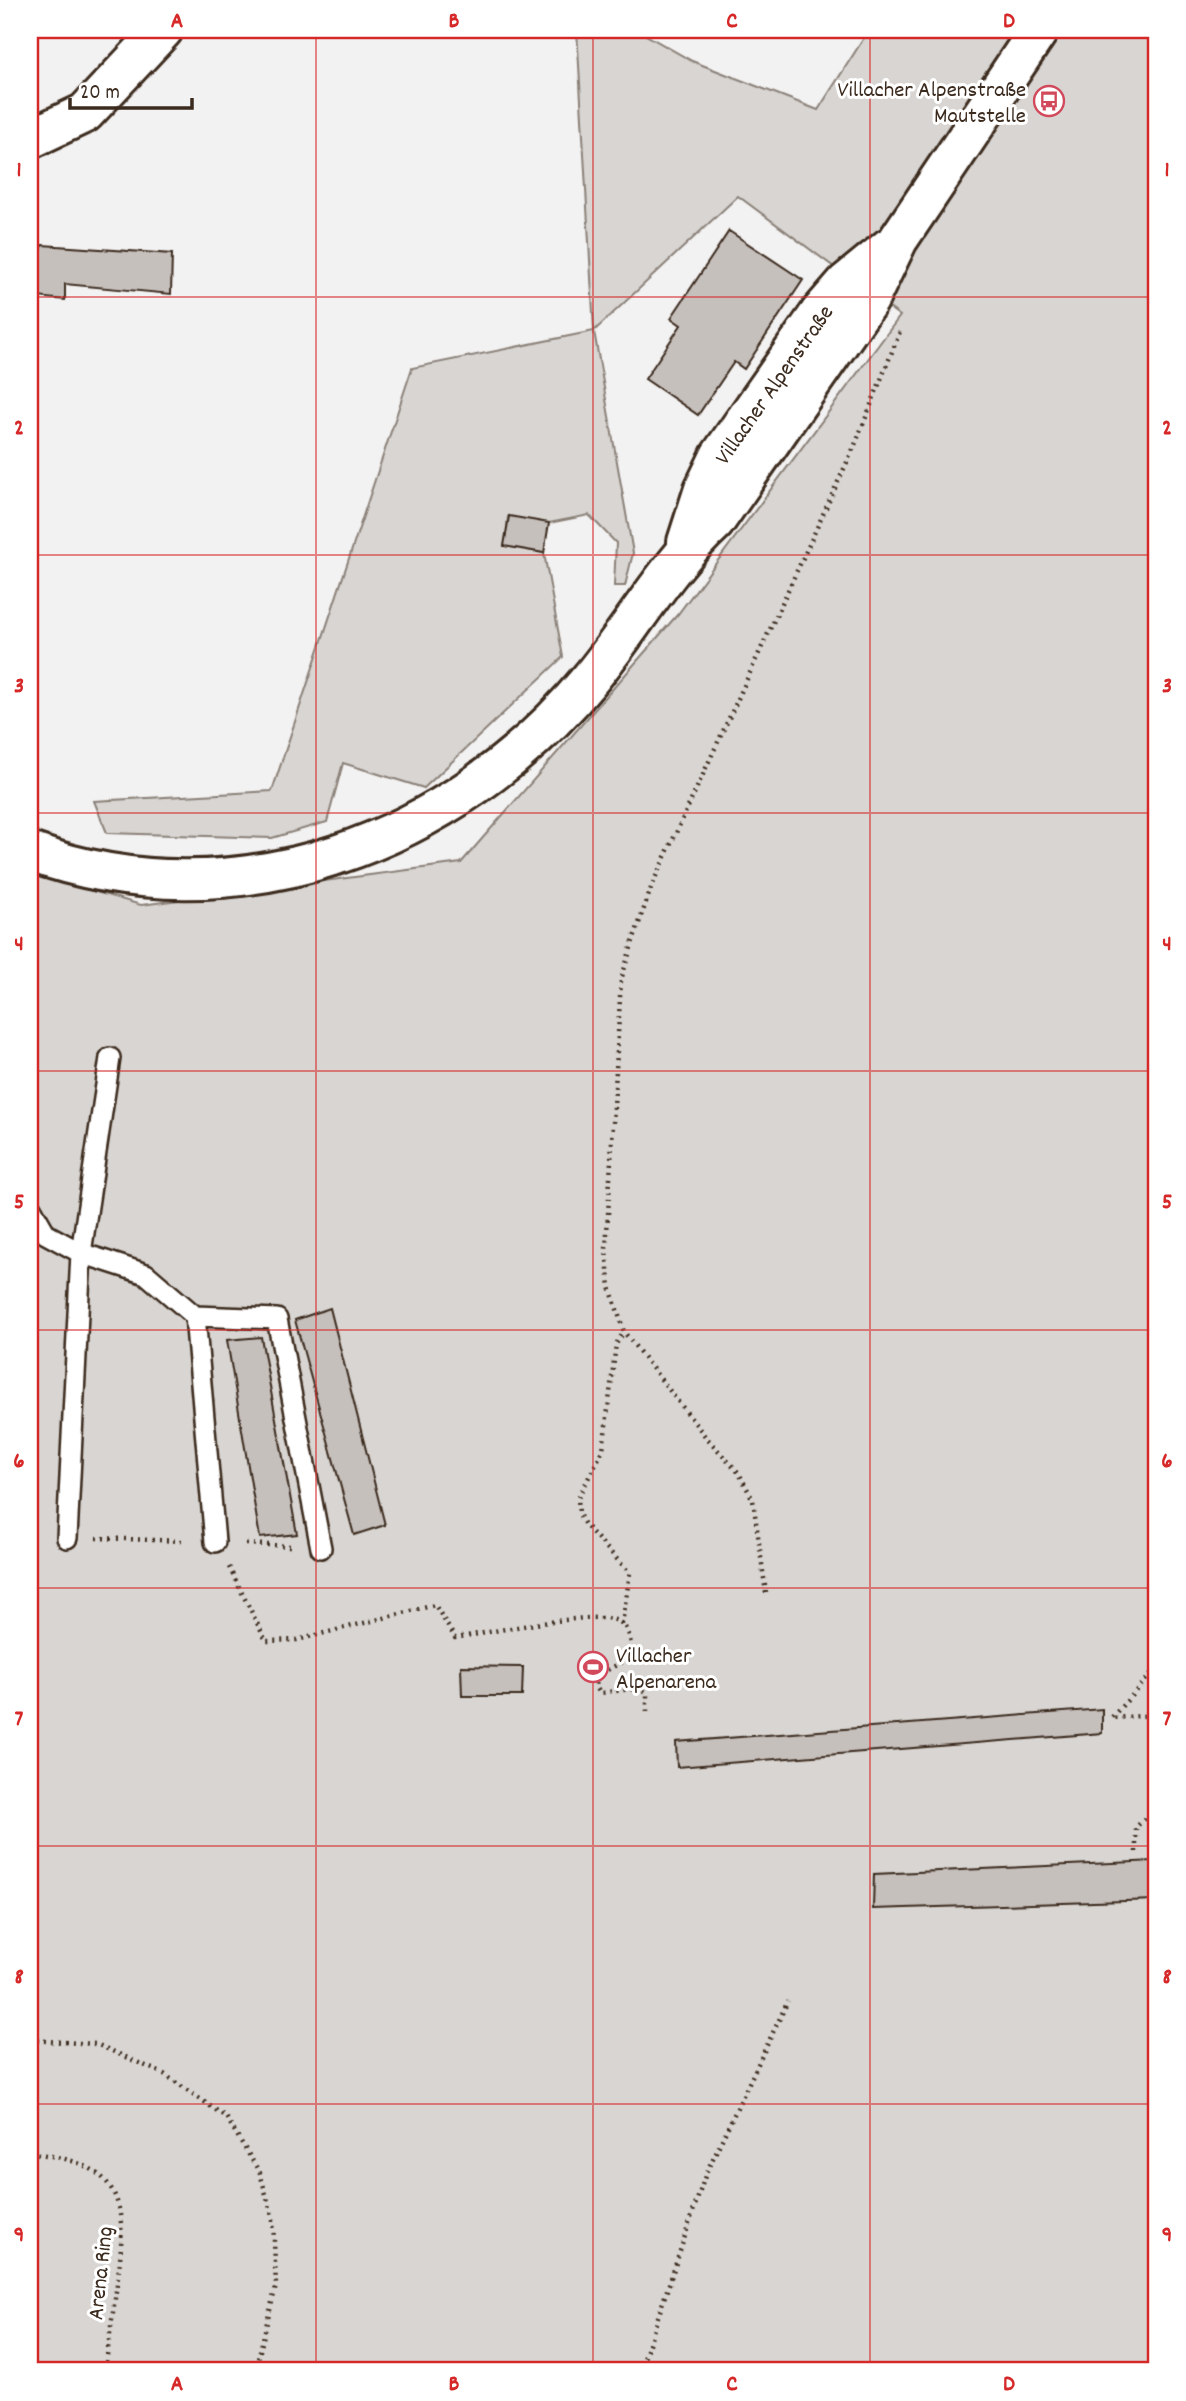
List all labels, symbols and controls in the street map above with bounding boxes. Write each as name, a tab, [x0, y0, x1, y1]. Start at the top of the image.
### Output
text: A	[171, 6, 183, 39]
text: B	[449, 6, 460, 39]
text: C	[726, 6, 738, 39]
text: D	[1003, 6, 1015, 39]
scale bar	[70, 66, 192, 110]
place label: Villacher Alpenstraße Mautstelle	[837, 75, 1026, 134]
text: 20 m	[80, 79, 120, 109]
bus stop icon: Villacher Alpenstraße Mautstelle	[1032, 84, 1066, 118]
text: 1	[16, 155, 22, 188]
text: 1	[1164, 155, 1170, 188]
street label: Villacher Alpenstraße	[708, 299, 843, 473]
text: 2	[14, 413, 24, 446]
text: 2	[1162, 413, 1172, 446]
text: 3	[14, 671, 24, 704]
text: 3	[1162, 671, 1172, 704]
text: 4	[14, 929, 24, 962]
text: 4	[1162, 929, 1172, 962]
text: 5	[14, 1187, 24, 1220]
text: 5	[1162, 1187, 1172, 1220]
text: 6	[13, 1446, 25, 1479]
text: 6	[1161, 1446, 1173, 1479]
place label: Villacher Alpenarena	[616, 1641, 717, 1700]
sports icon: Villacher Alpenarena	[576, 1650, 610, 1684]
text: 7	[15, 1704, 24, 1737]
text: 7	[1163, 1704, 1172, 1737]
text: 8	[14, 1962, 24, 1995]
text: 8	[1162, 1962, 1172, 1995]
text: 9	[14, 2220, 24, 2253]
text: 9	[1162, 2220, 1172, 2253]
street label: Arena Ring	[81, 2225, 124, 2322]
text: A	[171, 2369, 183, 2401]
text: B	[449, 2369, 460, 2401]
text: C	[726, 2369, 738, 2401]
text: D	[1003, 2369, 1015, 2401]

